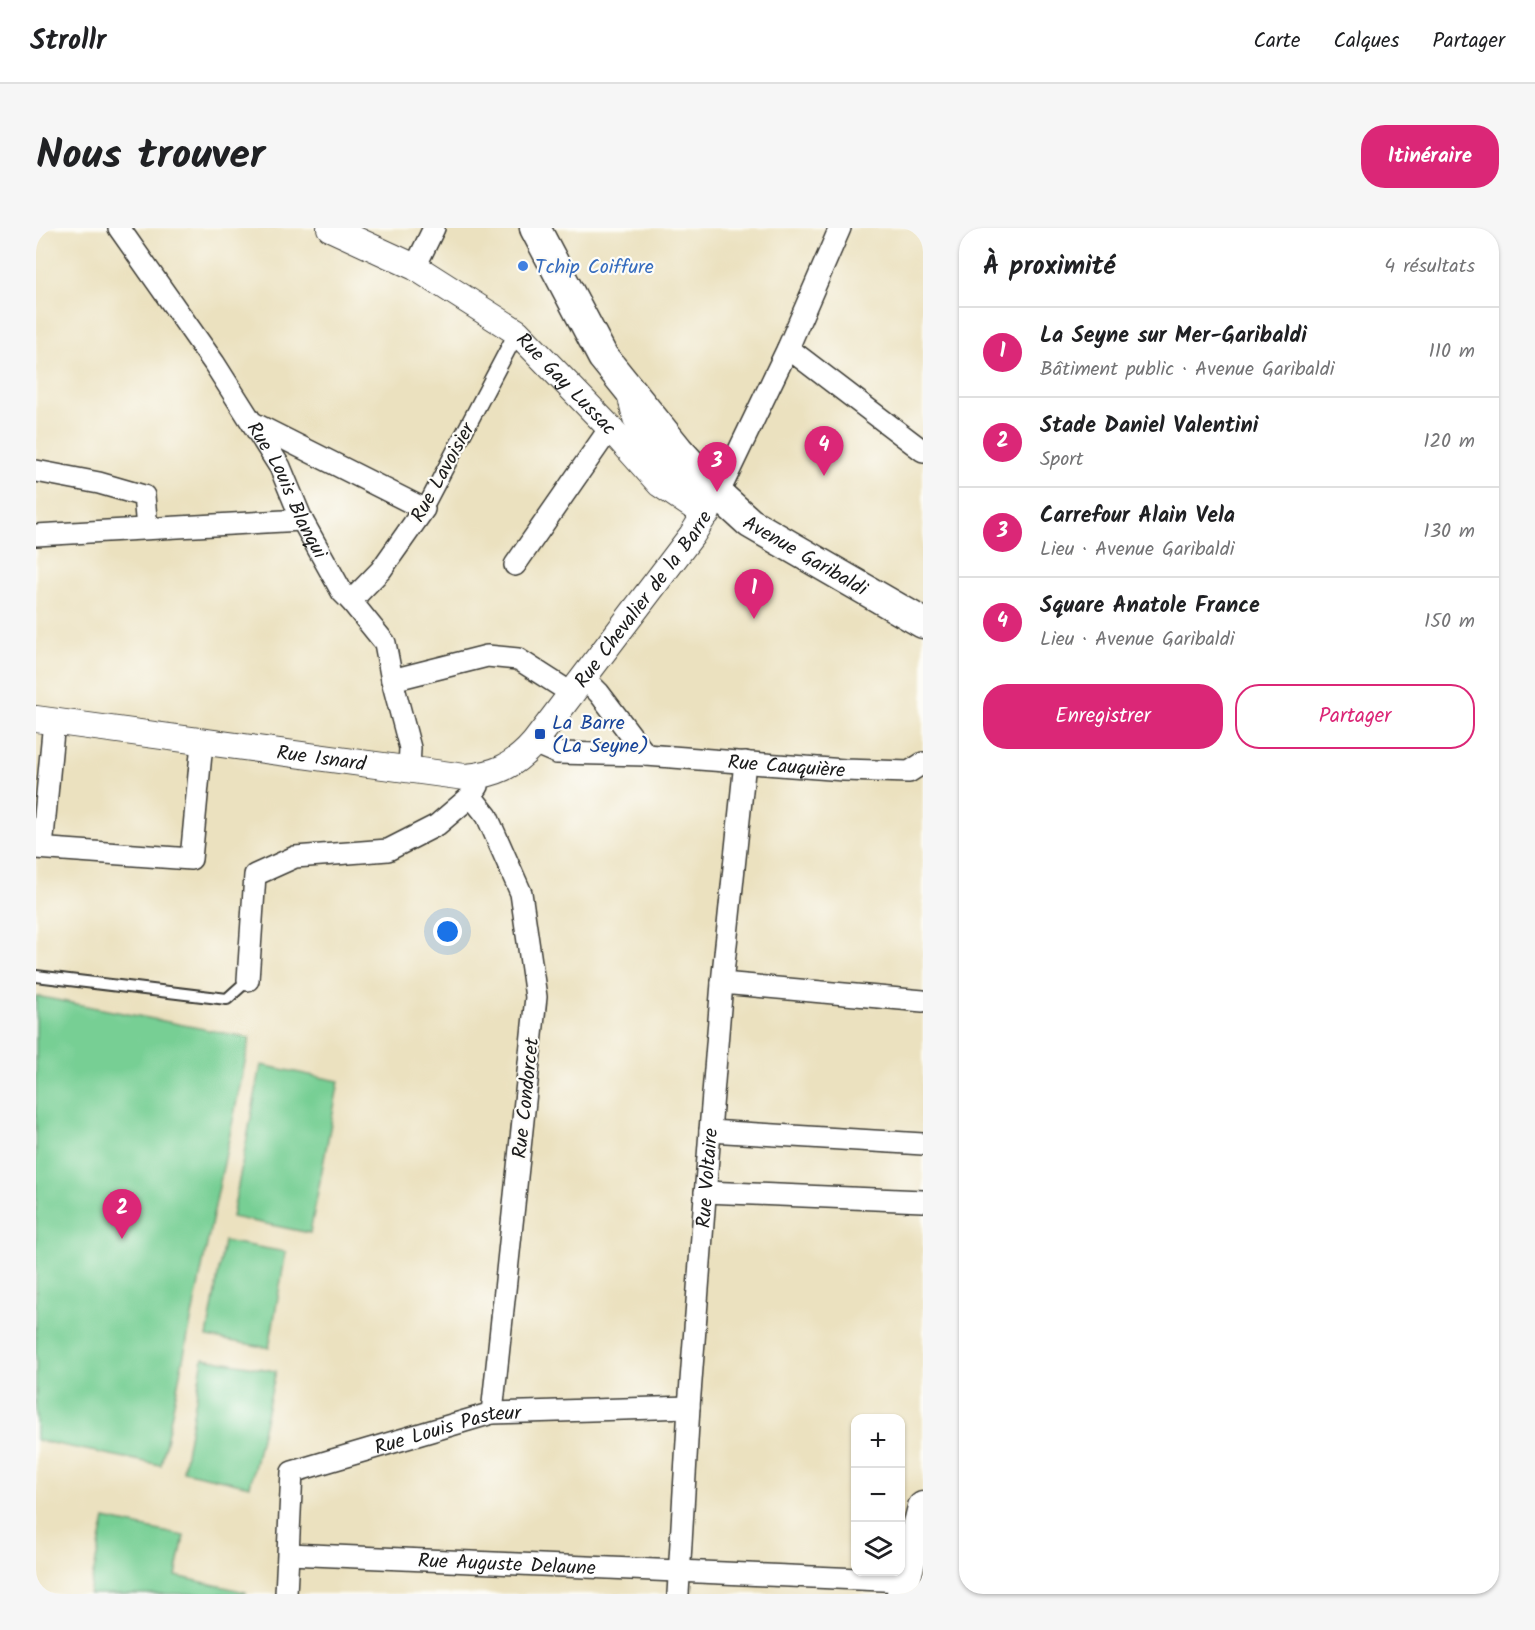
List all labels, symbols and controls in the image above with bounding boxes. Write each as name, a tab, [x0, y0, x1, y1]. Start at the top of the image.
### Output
text: Strollr	[30, 19, 106, 64]
text: Carte	[1253, 25, 1300, 58]
text: Calques	[1333, 25, 1399, 58]
text: Partager	[1432, 25, 1505, 58]
text: Nous trouver	[36, 123, 265, 190]
button: Itinéraire	[1361, 125, 1499, 188]
text: À proximité	[983, 246, 1115, 288]
text: 4 résultats	[1384, 251, 1475, 283]
place label: Tchip Coiffure	[535, 252, 654, 284]
marker: Tchip Coiffure	[516, 259, 530, 273]
text: La Seyne sur Mer-Garibaldi	[1040, 319, 1307, 354]
street label: Rue Gay Lussac	[507, 326, 624, 443]
text: 1	[999, 336, 1006, 368]
text: 110 m	[1429, 336, 1475, 368]
text: Bâtiment public · Avenue Garibaldi	[1040, 354, 1334, 386]
text: Stade Daniel Valentini	[1040, 409, 1258, 444]
street label: Rue Louis Blanqui	[237, 416, 335, 566]
street label: Rue Lavoisier	[403, 416, 485, 529]
pin: 4	[804, 426, 844, 476]
text: 2	[997, 426, 1008, 458]
text: 120 m	[1423, 426, 1475, 458]
pin: 3	[698, 442, 736, 492]
text: Sport	[1040, 444, 1084, 476]
text: Carrefour Alain Vela	[1040, 499, 1235, 534]
street label: Rue Chevalier de la Barre	[567, 505, 722, 696]
street label: Avenue Garibaldi	[736, 508, 874, 606]
text: 3	[997, 516, 1008, 548]
text: 130 m	[1423, 516, 1475, 548]
text: Lieu · Avenue Garibaldi	[1040, 534, 1234, 566]
pin: 1	[734, 570, 774, 619]
text: Square Anatole France	[1040, 589, 1260, 624]
text: 4	[997, 606, 1008, 638]
text: 150 m	[1424, 606, 1475, 638]
text: Lieu · Avenue Garibaldi	[1040, 624, 1234, 656]
button: Enregistrer	[983, 684, 1223, 749]
button: Partager	[1235, 684, 1475, 749]
place label: La Barre (La Seyne)	[552, 708, 649, 763]
marker: La Barre (La Seyne)	[533, 727, 547, 741]
street label: Rue Isnard	[275, 738, 369, 782]
street label: Rue Cauquière	[726, 747, 846, 788]
your location	[433, 917, 462, 946]
street label: Rue Condorcet	[505, 1036, 549, 1160]
street label: Rue Voltaire	[689, 1127, 728, 1229]
pin: 2	[102, 1190, 142, 1239]
street label: Rue Louis Pasteur	[371, 1398, 523, 1465]
map controls	[851, 1414, 905, 1576]
button: +	[851, 1414, 905, 1468]
button: −	[851, 1468, 905, 1522]
button: layers	[851, 1522, 905, 1576]
street label: Rue Auguste Delaune	[417, 1546, 596, 1585]

